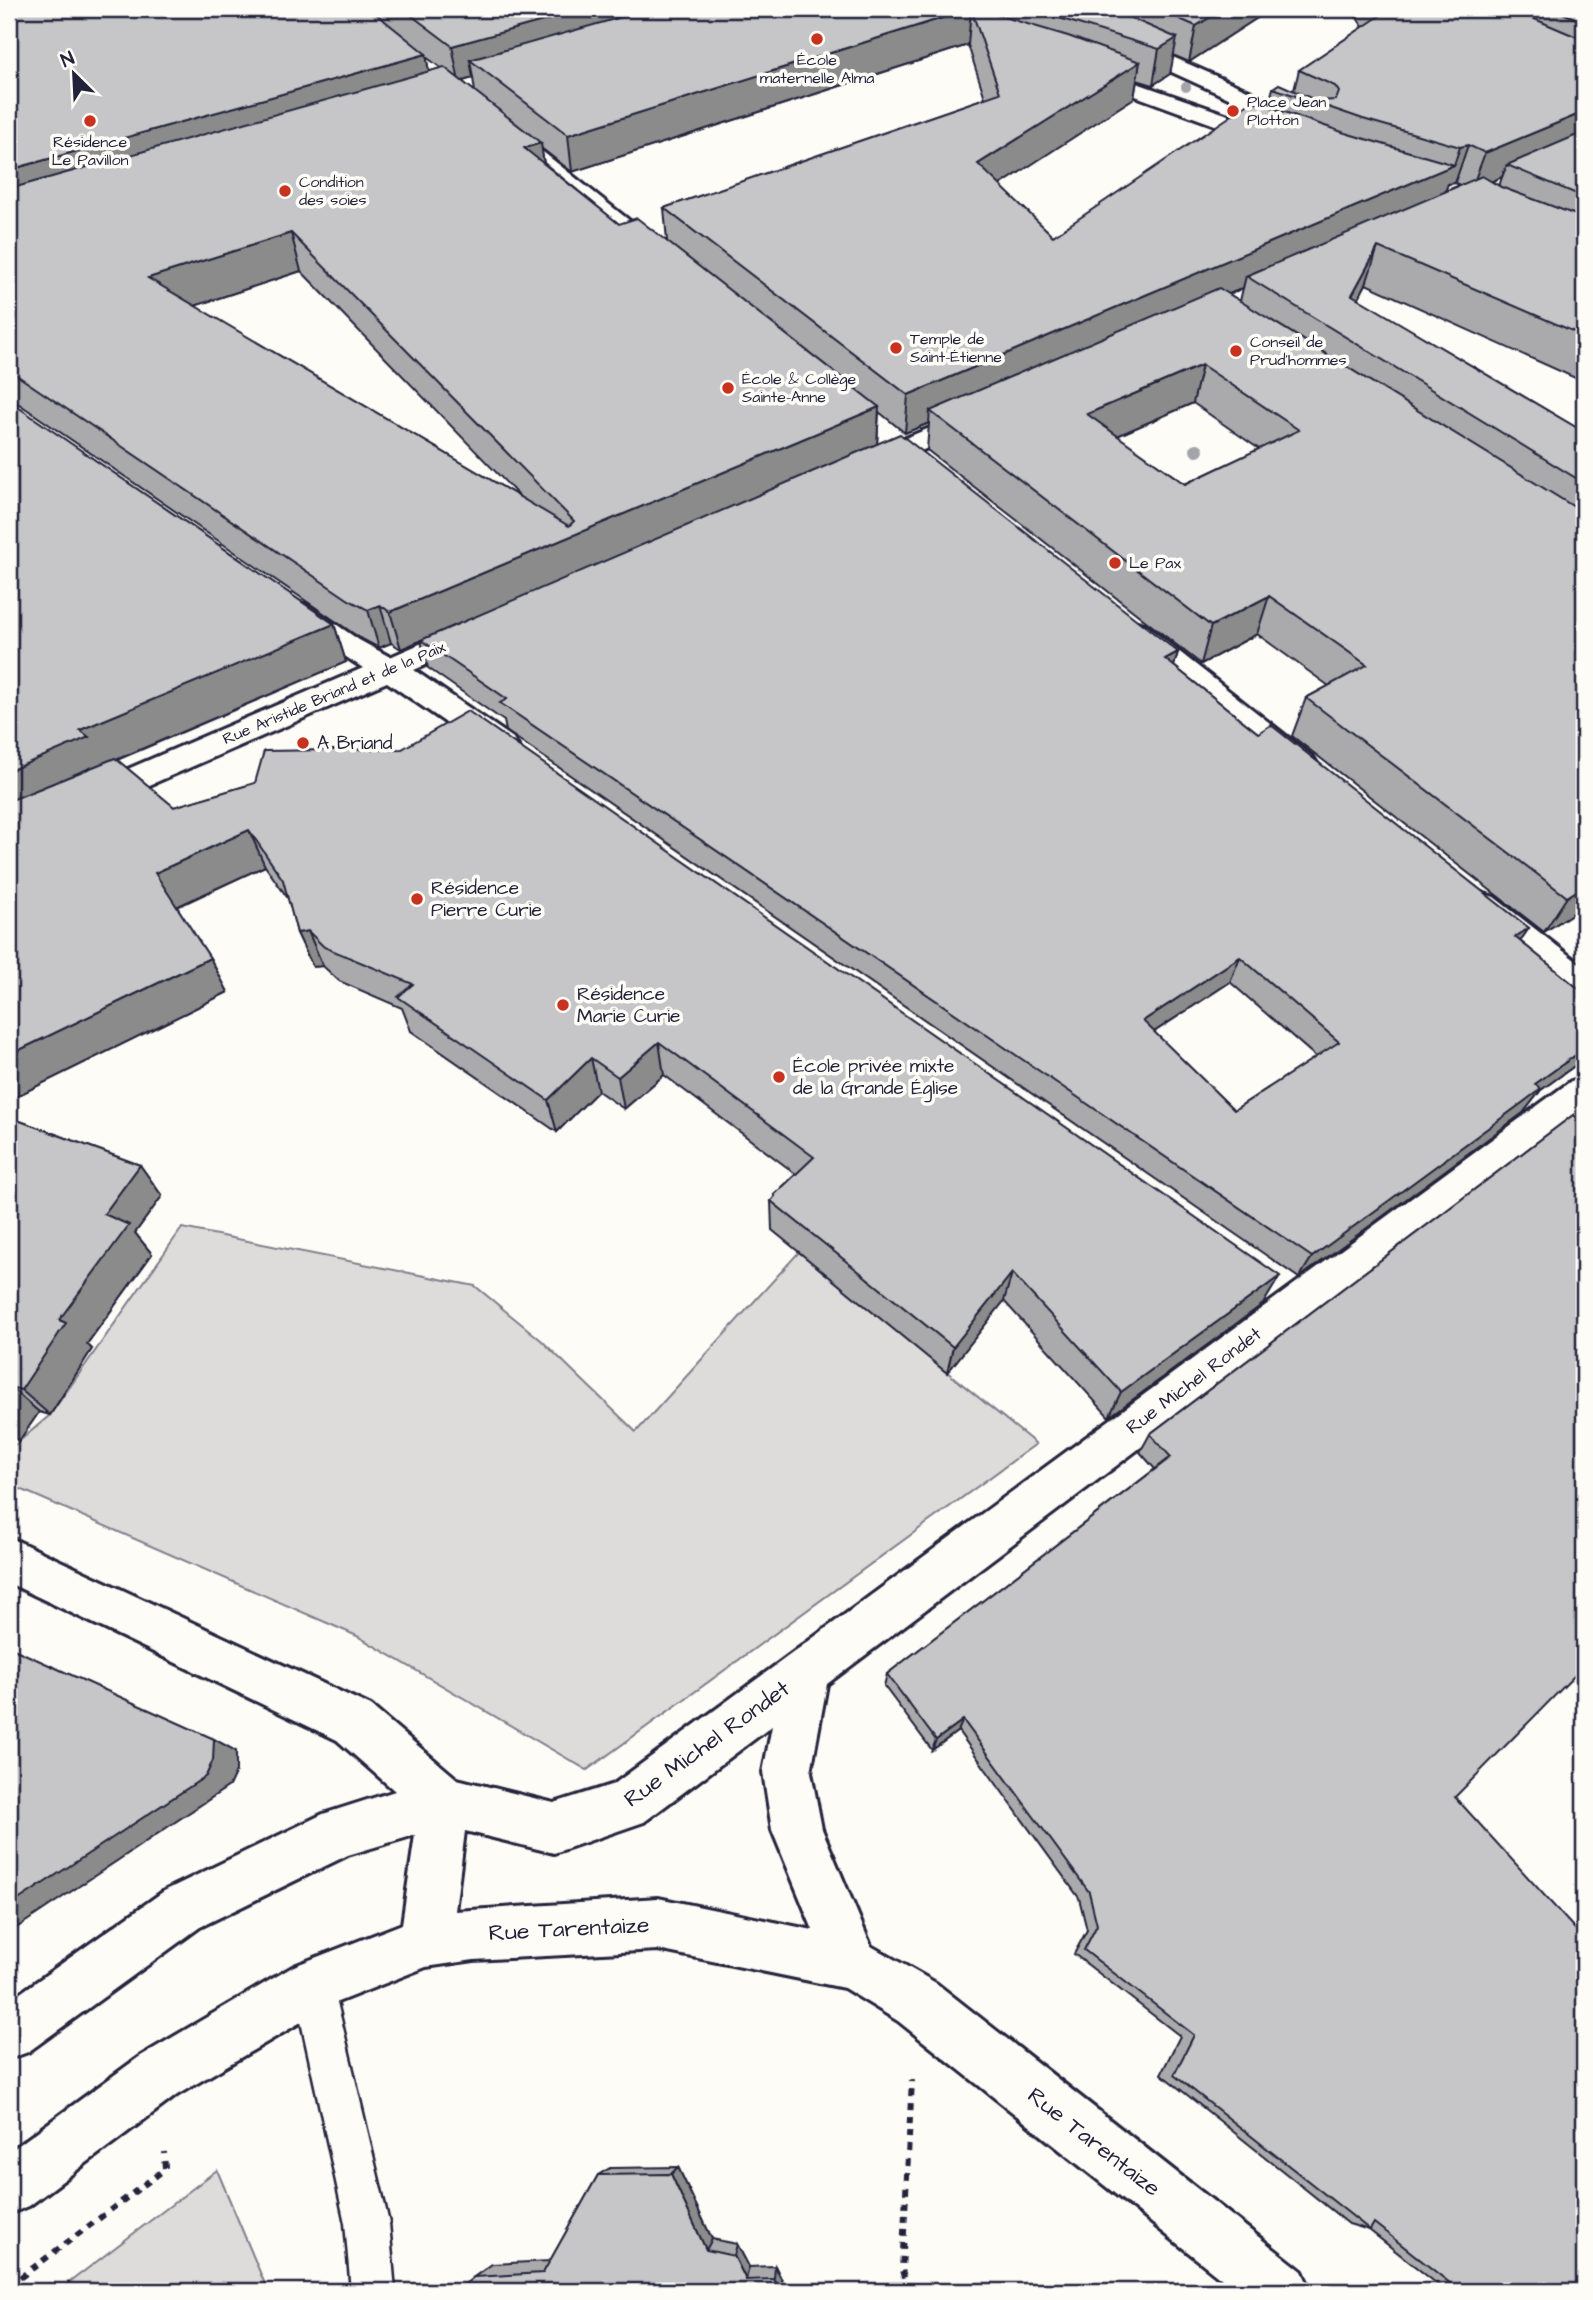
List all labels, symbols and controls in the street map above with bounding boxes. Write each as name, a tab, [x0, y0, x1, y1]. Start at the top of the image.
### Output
marker: École maternelle Alma	[809, 31, 825, 47]
north arrow	[38, 38, 108, 108]
text: N	[57, 45, 79, 75]
place label: École maternelle Alma	[760, 49, 874, 89]
place label: Place Jean Plotton	[1247, 91, 1326, 131]
marker: Place Jean Plotton	[1225, 103, 1241, 119]
marker: Résidence Le Pavillon	[82, 113, 98, 129]
place label: Résidence Le Pavillon	[51, 131, 129, 171]
place label: Condition des soies	[299, 171, 366, 211]
marker: Condition des soies	[277, 183, 293, 199]
place label: Temple de Saint-Étienne	[910, 328, 1002, 368]
place label: Conseil de Prud’hommes	[1250, 331, 1346, 371]
marker: Temple de Saint-Étienne	[888, 340, 904, 356]
marker: Conseil de Prud’hommes	[1228, 343, 1244, 359]
place label: École & Collège Sainte-Anne	[742, 368, 857, 408]
marker: École & Collège Sainte-Anne	[720, 380, 736, 396]
place label: Le Pax	[1129, 552, 1181, 574]
marker: Le Pax	[1107, 555, 1123, 571]
street label: Rue Aristide Briand et de la Paix	[219, 636, 449, 750]
place label: A Briand	[317, 730, 393, 757]
marker: A Briand	[295, 735, 311, 751]
place label: Résidence Pierre Curie	[431, 875, 542, 924]
marker: Résidence Pierre Curie	[409, 891, 425, 907]
place label: Résidence Marie Curie	[577, 981, 680, 1030]
marker: Résidence Marie Curie	[555, 997, 571, 1013]
place label: École privée mixte de la Grande Église	[793, 1053, 958, 1103]
marker: École privée mixte de la Grande Église	[771, 1069, 787, 1085]
street label: Rue Michel Rondet	[1121, 1321, 1268, 1441]
street label: Rue Michel Rondet	[618, 1673, 797, 1815]
street label: Rue Tarentaize	[488, 1909, 650, 1949]
street label: Rue Tarentaize	[1021, 2080, 1167, 2204]

